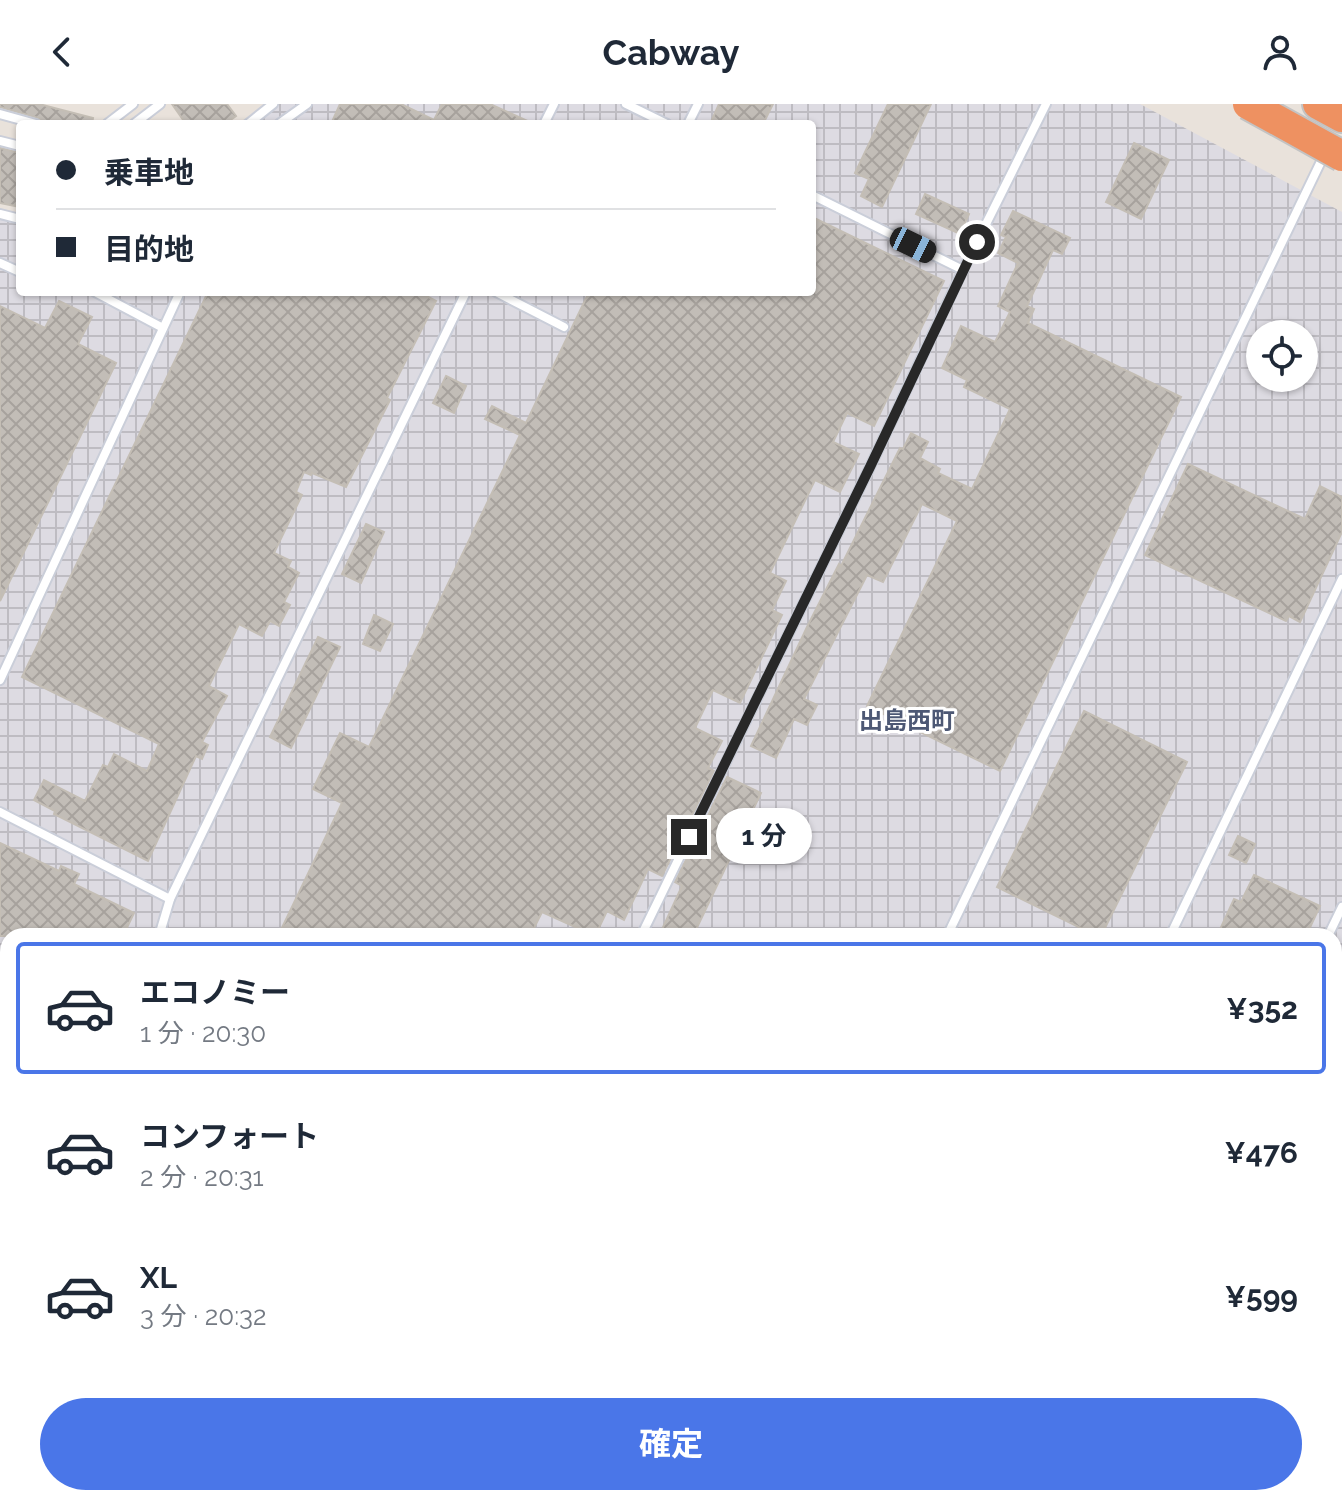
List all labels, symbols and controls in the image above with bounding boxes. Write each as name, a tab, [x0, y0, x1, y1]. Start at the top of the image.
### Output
icon: back	[40, 30, 84, 74]
icon: person	[1258, 30, 1302, 74]
text: Cabway	[602, 31, 740, 73]
text: 乗車地	[104, 155, 194, 190]
car	[886, 224, 940, 266]
route start	[959, 224, 995, 260]
text: 目的地	[104, 232, 194, 267]
map controls	[1246, 320, 1318, 392]
button: locate	[1246, 320, 1318, 392]
district label: 出島西町	[859, 706, 955, 735]
callout: 1 分	[717, 809, 813, 865]
route end	[671, 819, 707, 855]
text: 1 分	[741, 821, 787, 851]
icon: car	[44, 972, 116, 1044]
text: エコノミー	[140, 975, 290, 1010]
text: ¥352	[1226, 991, 1298, 1026]
text: 1 分 · 20:30	[140, 1018, 266, 1048]
icon: car	[44, 1116, 116, 1188]
text: コンフォート	[140, 1119, 319, 1154]
text: ¥476	[1224, 1135, 1298, 1170]
text: 2 分 · 20:31	[140, 1162, 264, 1192]
icon: car	[44, 1260, 116, 1332]
text: XL	[140, 1260, 177, 1295]
text: ¥599	[1225, 1279, 1298, 1314]
text: 3 分 · 20:32	[140, 1301, 266, 1331]
button: 確定	[40, 1398, 1302, 1490]

